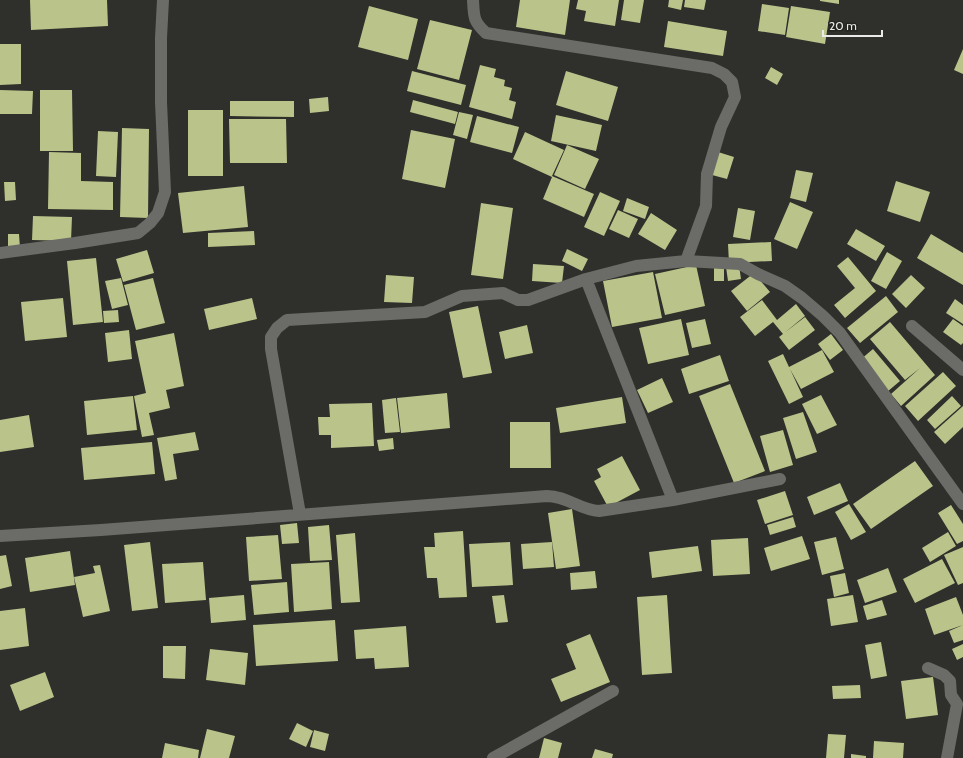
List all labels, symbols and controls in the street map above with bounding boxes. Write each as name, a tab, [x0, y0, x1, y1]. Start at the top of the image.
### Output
scale bar	[823, 12, 882, 38]
text: 20 m	[829, 18, 857, 33]

